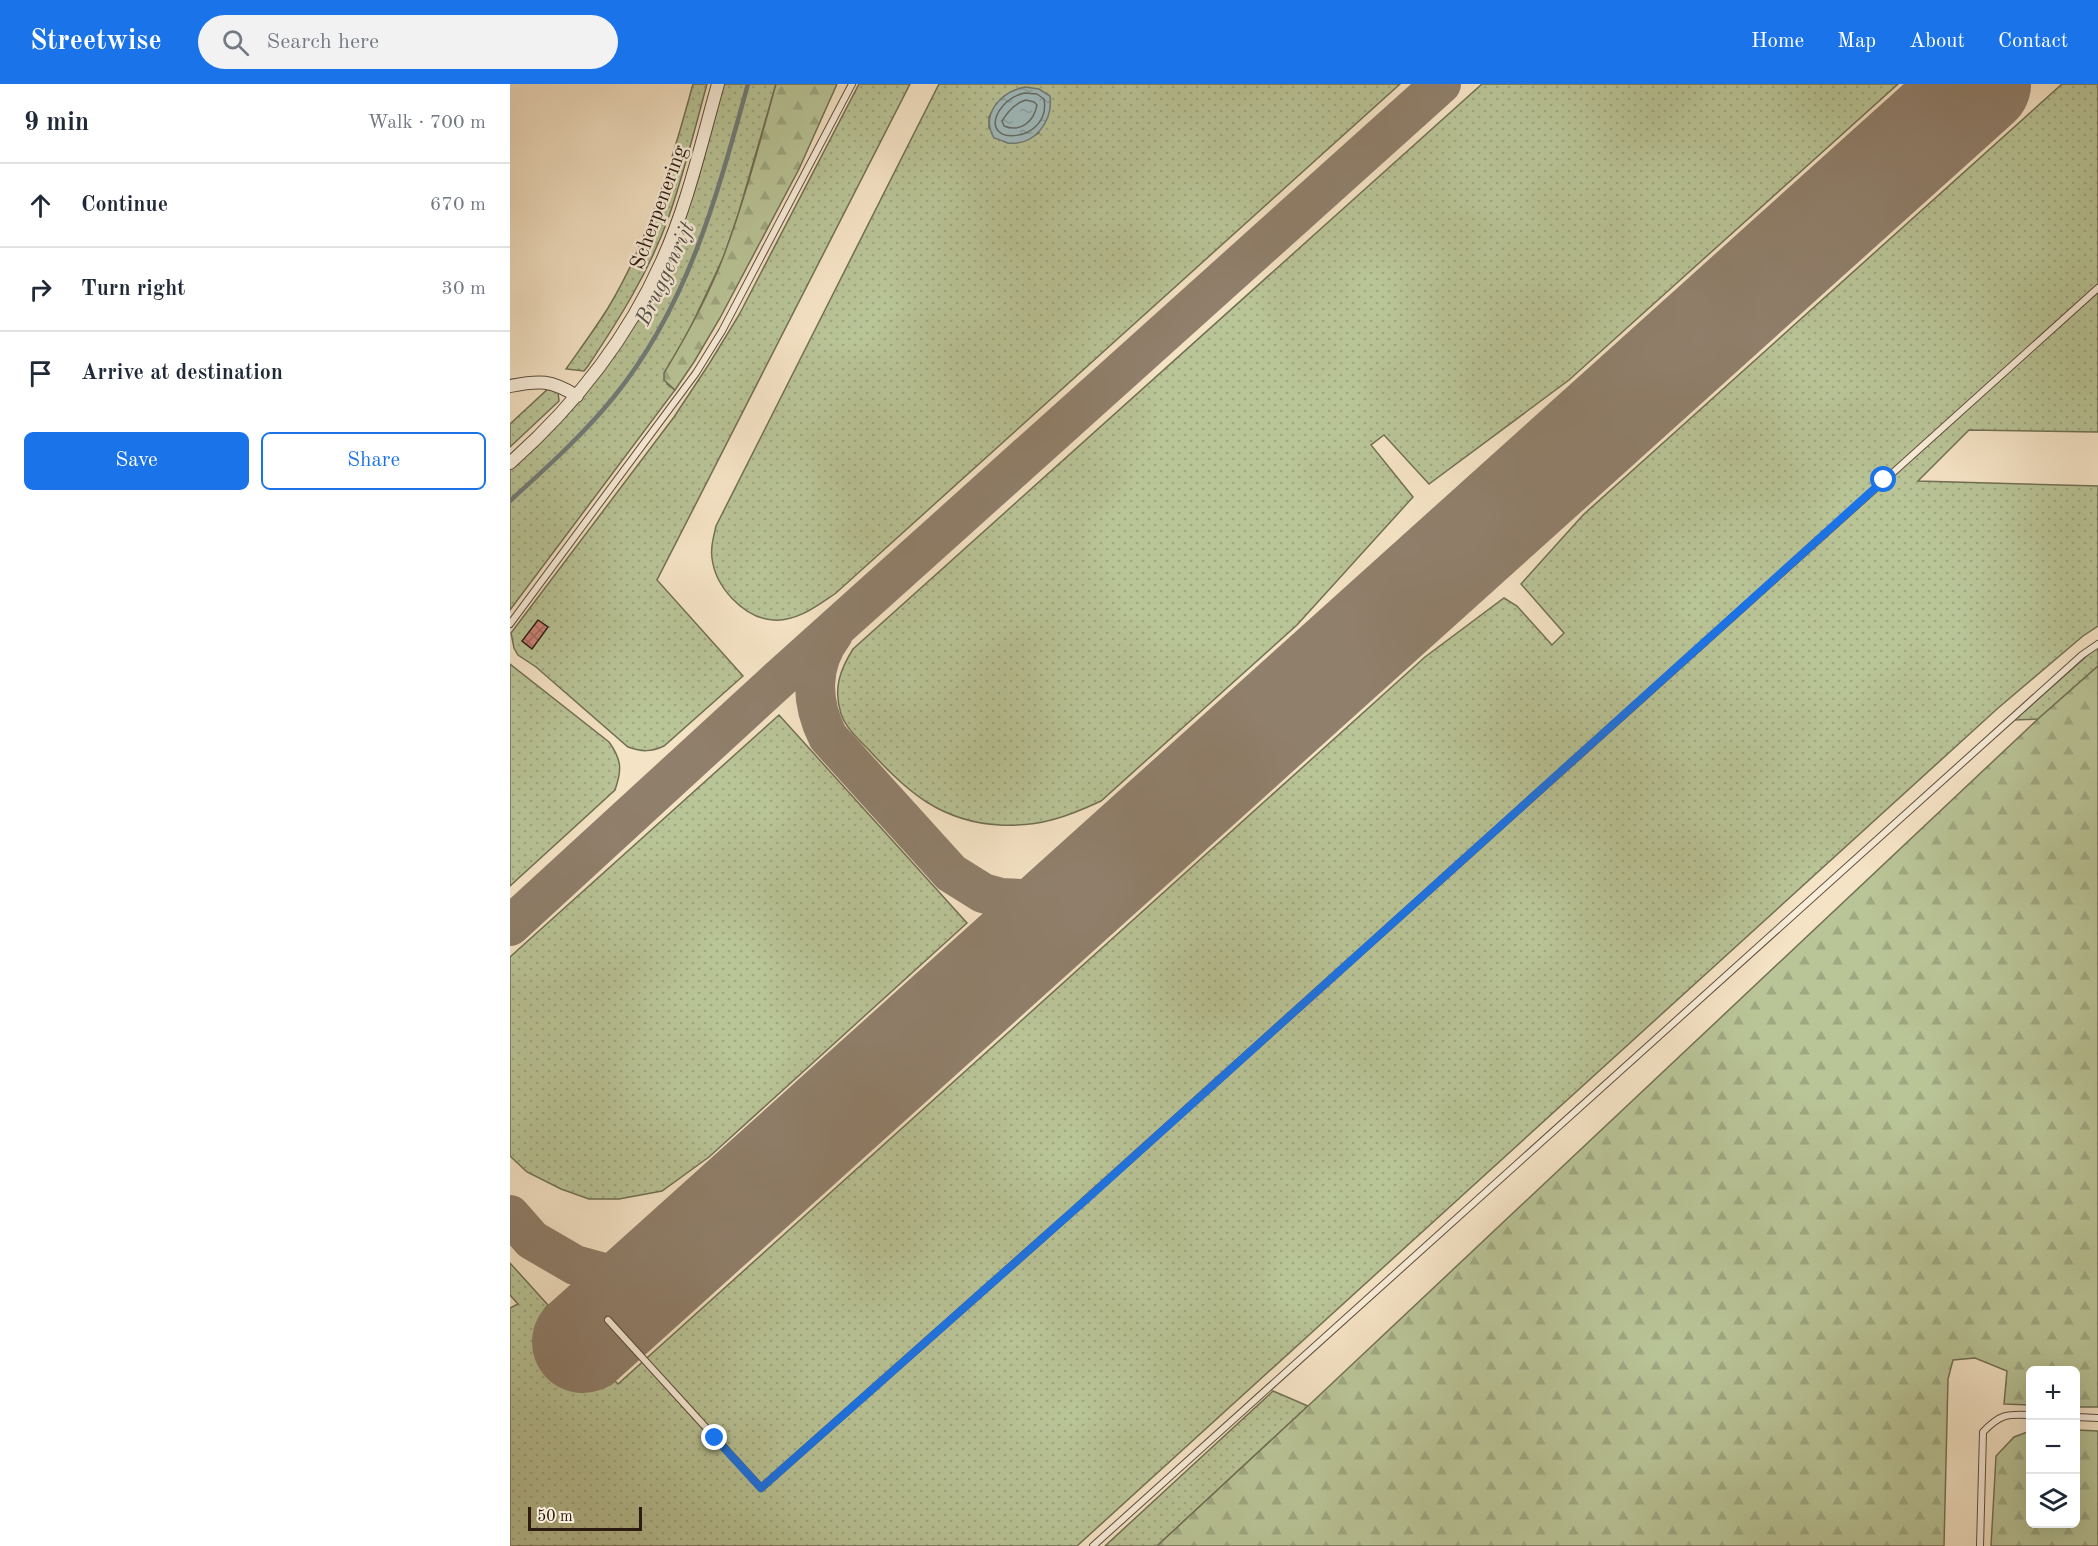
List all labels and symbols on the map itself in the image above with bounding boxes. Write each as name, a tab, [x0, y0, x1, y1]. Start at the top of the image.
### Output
street label: Scherpenering	[627, 142, 692, 272]
water label: Bruggenrijt	[632, 218, 700, 330]
route start	[1870, 466, 1896, 492]
route end	[701, 1424, 727, 1450]
scale bar	[528, 1504, 642, 1532]

